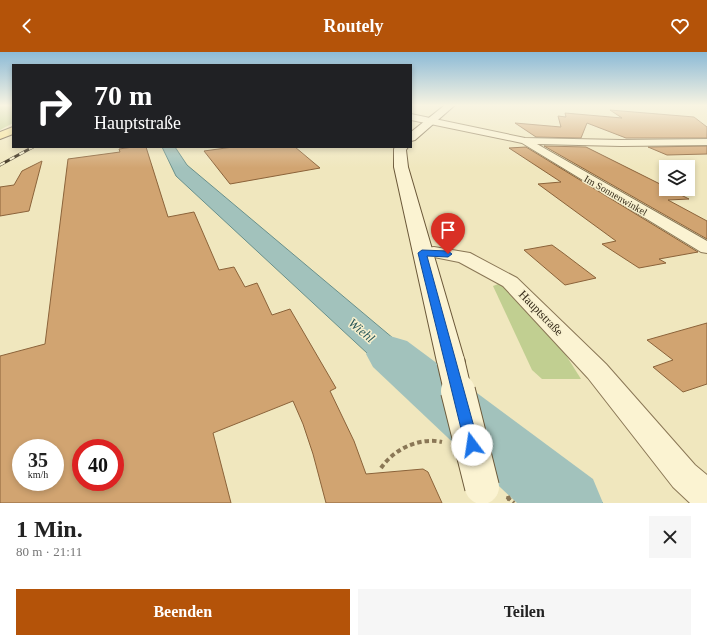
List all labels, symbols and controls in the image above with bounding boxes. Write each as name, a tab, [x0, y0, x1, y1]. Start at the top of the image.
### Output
icon: back	[16, 15, 38, 37]
icon: heart	[669, 15, 691, 37]
text: Routely	[324, 16, 384, 36]
icon: right	[28, 80, 80, 132]
text: 70 m	[94, 80, 152, 111]
text: Hauptstraße	[94, 113, 181, 133]
map controls	[659, 160, 695, 196]
button: layers	[659, 160, 695, 196]
street label: Im Sonnenwinkel	[582, 173, 649, 218]
pin	[431, 213, 465, 254]
icon: arrive	[437, 219, 459, 241]
street label: Hauptstraße	[516, 287, 566, 339]
water label: Wiehl	[346, 315, 378, 346]
position arrow	[451, 424, 493, 466]
speed limit sign: 40	[72, 439, 124, 491]
text: 35	[28, 449, 48, 471]
text: km/h	[28, 469, 48, 480]
text: 1 Min.	[16, 516, 83, 542]
button: close	[649, 516, 691, 558]
text: 80 m · 21:11	[16, 544, 82, 559]
button: Beenden	[16, 589, 350, 635]
button: Teilen	[358, 589, 691, 635]

